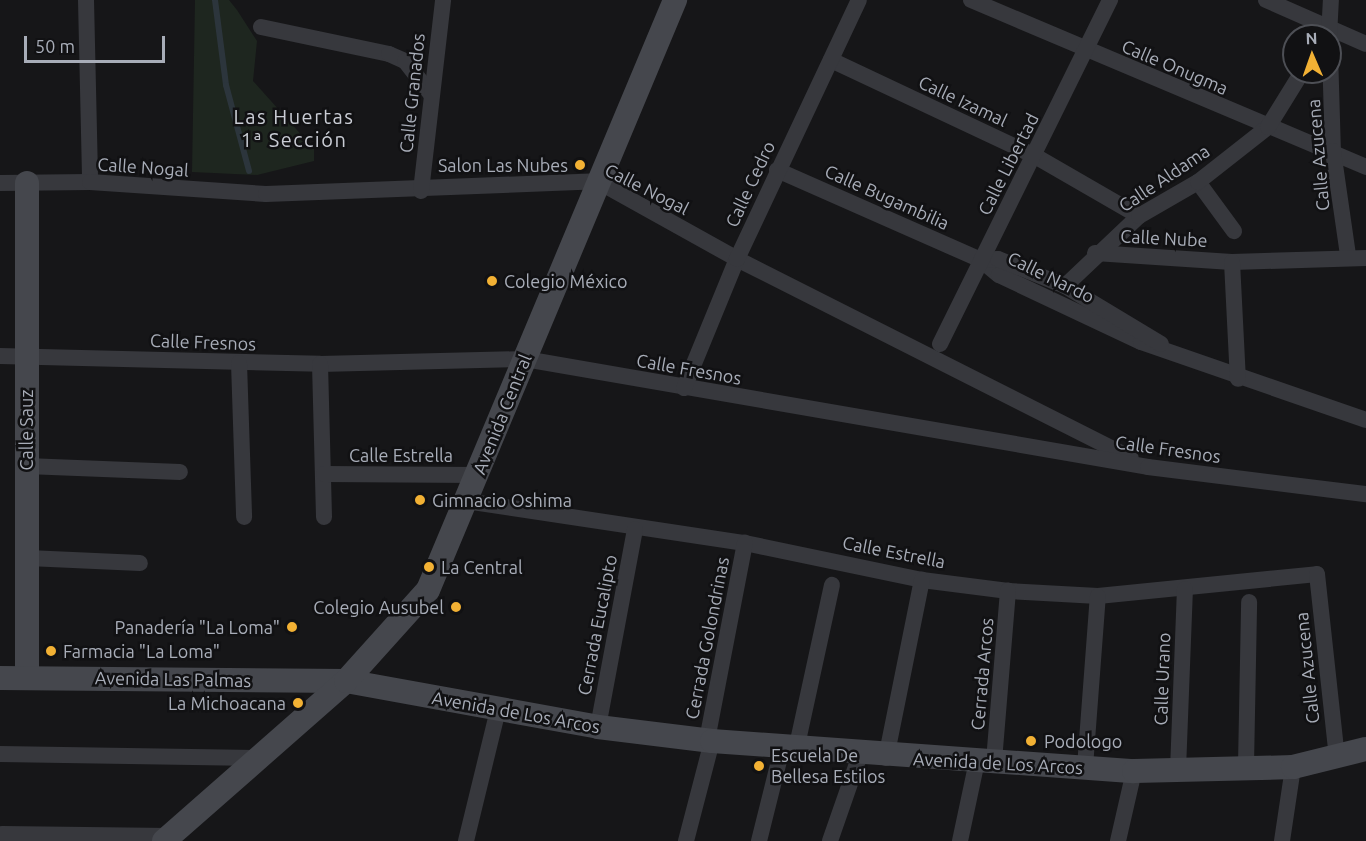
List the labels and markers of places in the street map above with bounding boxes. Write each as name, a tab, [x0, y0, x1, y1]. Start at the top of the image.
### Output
place label: Salon Las Nubes	[438, 154, 568, 176]
marker: Salon Las Nubes	[573, 158, 587, 172]
place label: Colegio México	[504, 270, 627, 292]
marker: Colegio México	[485, 274, 499, 288]
place label: Gimnacio Oshima	[432, 489, 572, 511]
marker: Gimnacio Oshima	[413, 493, 427, 507]
place label: La Central	[441, 556, 523, 578]
marker: La Central	[422, 560, 436, 574]
place label: Colegio Ausubel	[313, 596, 444, 618]
marker: Colegio Ausubel	[449, 600, 463, 614]
place label: Panadería "La Loma"	[114, 616, 280, 638]
marker: Panadería "La Loma"	[285, 620, 299, 634]
place label: Farmacia "La Loma"	[63, 640, 220, 662]
marker: Farmacia "La Loma"	[44, 644, 58, 658]
place label: La Michoacana	[168, 692, 286, 714]
marker: La Michoacana	[291, 696, 305, 710]
place label: Podologo	[1044, 730, 1122, 752]
marker: Podologo	[1022, 732, 1040, 750]
place label: Escuela De Bellesa Estilos	[771, 745, 885, 788]
marker: Escuela De Bellesa Estilos	[752, 759, 766, 773]

